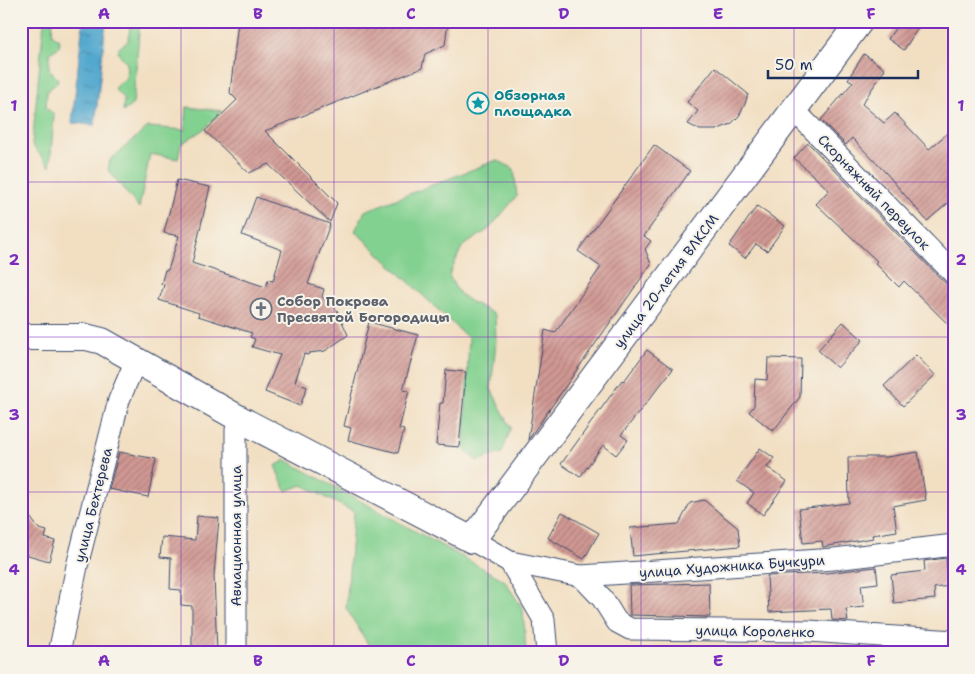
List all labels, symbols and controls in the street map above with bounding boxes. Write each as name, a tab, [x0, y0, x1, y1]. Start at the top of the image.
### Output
text: A	[98, 3, 110, 24]
text: B	[253, 3, 263, 24]
text: C	[406, 3, 416, 24]
text: D	[558, 3, 570, 24]
text: E	[713, 3, 723, 24]
text: F	[866, 3, 876, 24]
scale bar	[768, 48, 918, 80]
text: 50 m	[775, 55, 813, 75]
place label: Обзорная площадка	[494, 86, 572, 120]
place icon: Обзорная площадка	[466, 91, 490, 115]
text: 1	[10, 95, 18, 116]
text: 1	[957, 95, 965, 116]
street label: Скорняжный переулок	[814, 130, 934, 254]
street label: улица 20-летия ВЛКСМ	[610, 210, 722, 352]
text: 2	[8, 249, 20, 270]
text: 2	[955, 249, 967, 270]
place label: Собор Покрова Пресвятой Богородицы	[277, 292, 450, 326]
church icon: Собор Покрова Пресвятой Богородицы	[249, 297, 273, 321]
text: 3	[8, 404, 20, 425]
text: 3	[955, 404, 967, 425]
street label: улица Бехтерева	[70, 445, 116, 564]
street label: Авиационная улица	[227, 465, 245, 607]
street label: улица Художника Бучкури	[639, 551, 825, 581]
text: 4	[8, 559, 20, 580]
text: 4	[955, 559, 967, 580]
street label: улица Короленко	[695, 621, 815, 641]
text: A	[98, 650, 110, 671]
text: B	[253, 650, 263, 671]
text: C	[406, 650, 416, 671]
text: D	[558, 650, 570, 671]
text: E	[713, 650, 723, 671]
text: F	[866, 650, 876, 671]

